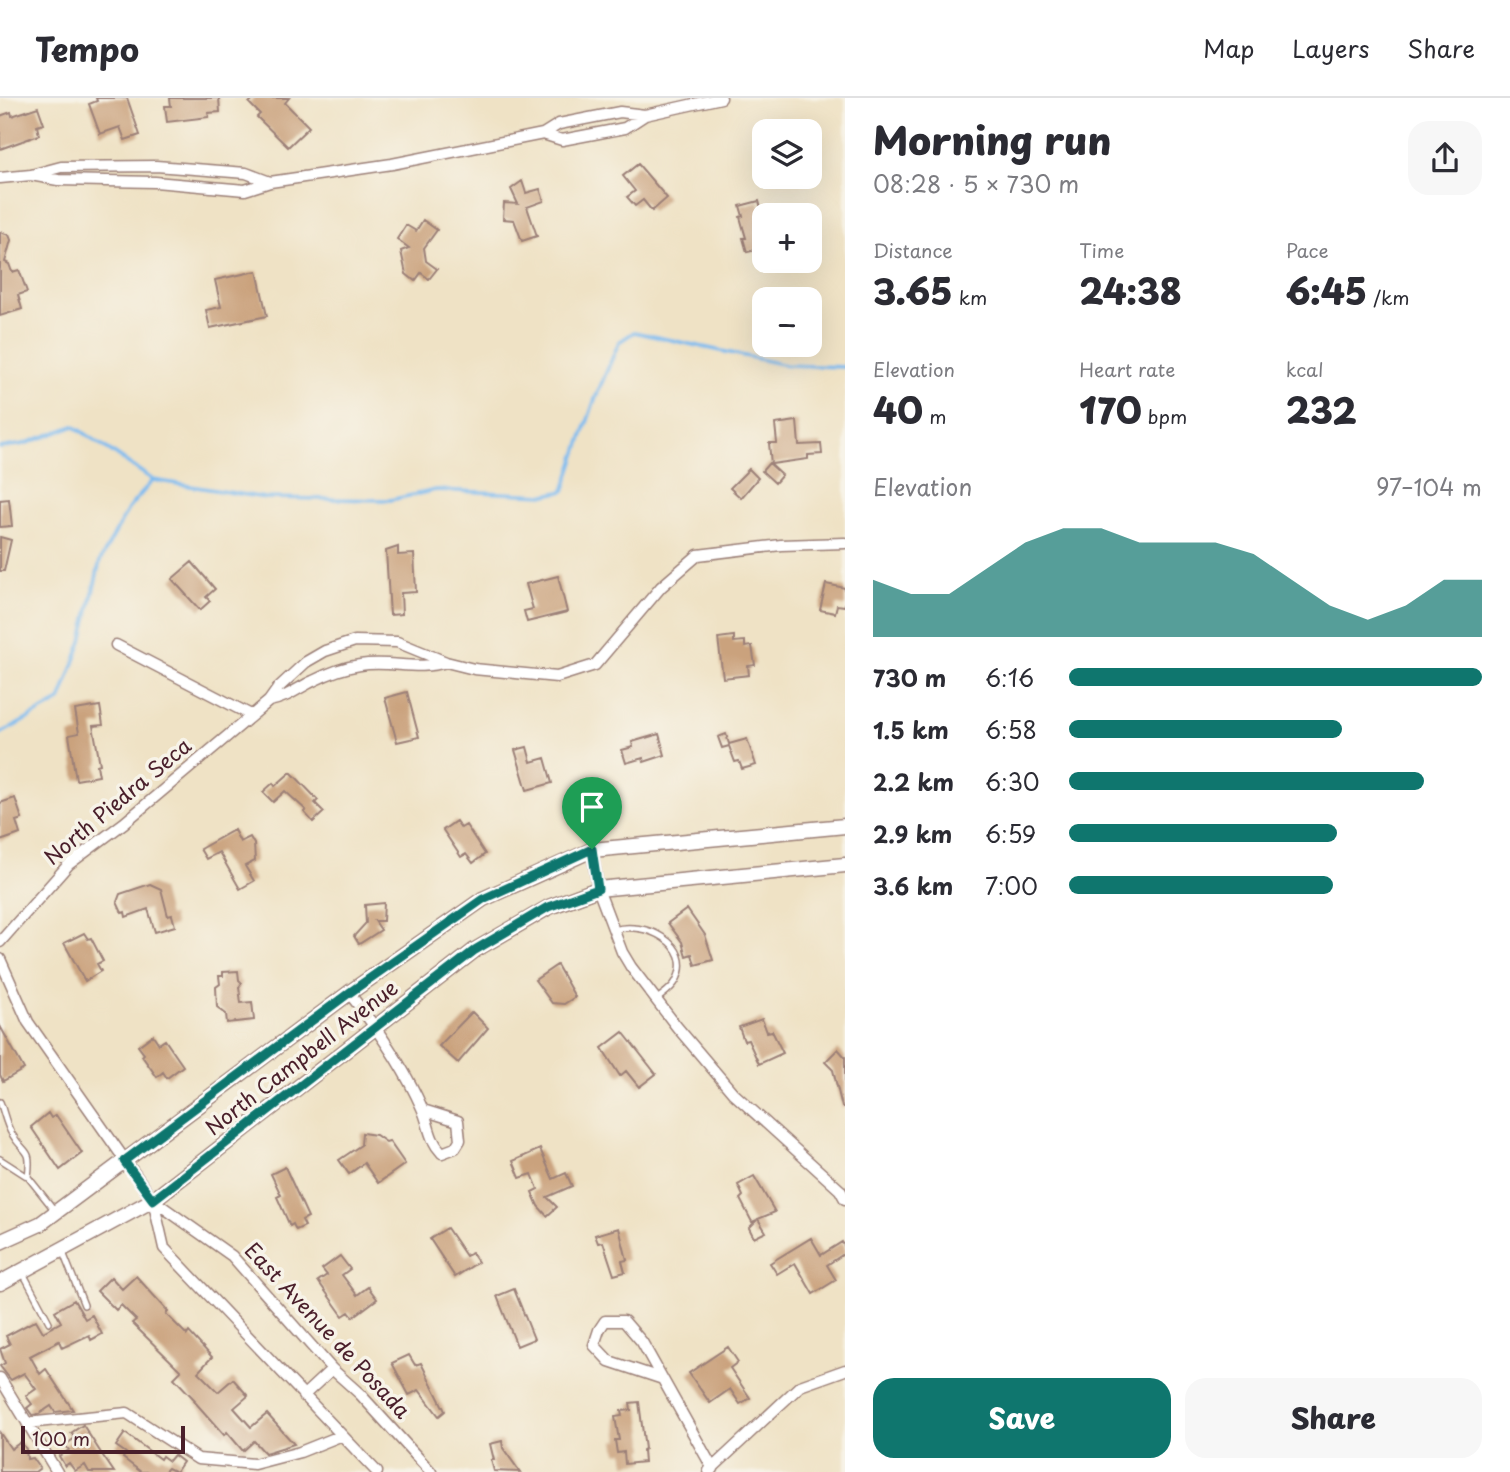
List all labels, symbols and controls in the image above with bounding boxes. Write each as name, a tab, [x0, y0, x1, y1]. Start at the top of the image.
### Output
text: Tempo	[35, 23, 139, 73]
text: Map	[1203, 30, 1254, 66]
text: Layers	[1292, 30, 1369, 66]
text: Share	[1407, 30, 1475, 66]
text: Morning run	[873, 111, 1111, 168]
map controls	[752, 119, 822, 357]
button: layers	[752, 119, 822, 189]
button: share	[1408, 121, 1482, 195]
text: 08:28 · 5 × 730 m	[873, 166, 1079, 201]
button: +	[752, 203, 822, 273]
text: Distance	[873, 236, 953, 264]
text: Time	[1079, 236, 1124, 264]
text: Pace	[1286, 236, 1329, 264]
text: 3.65	[873, 264, 953, 317]
text: 24:38	[1079, 264, 1182, 317]
text: 6:45	[1286, 264, 1367, 317]
text: km	[953, 283, 987, 311]
text: /km	[1367, 283, 1410, 311]
button: −	[752, 287, 822, 357]
text: Elevation	[873, 355, 955, 383]
text: Heart rate	[1079, 355, 1175, 383]
text: kcal	[1286, 355, 1324, 383]
text: 40	[873, 383, 923, 436]
text: 170	[1079, 383, 1142, 436]
text: 232	[1286, 383, 1357, 436]
text: m	[923, 402, 947, 430]
text: bpm	[1142, 402, 1187, 430]
text: Elevation	[873, 469, 972, 504]
text: 97–104 m	[1376, 469, 1482, 504]
text: 730 m	[873, 660, 946, 695]
text: 6:16	[985, 660, 1034, 695]
text: 1.5 km	[873, 712, 949, 747]
text: 6:58	[985, 712, 1037, 747]
street label: North Piedra Seca	[36, 729, 198, 872]
text: 2.2 km	[873, 764, 954, 799]
text: 6:30	[985, 764, 1040, 799]
pin	[562, 777, 622, 849]
icon: arrive	[573, 788, 611, 826]
text: 2.9 km	[873, 816, 952, 851]
text: 6:59	[985, 816, 1036, 851]
text: 3.6 km	[873, 868, 953, 903]
text: 7:00	[985, 868, 1038, 903]
street label: North Campbell Avenue	[198, 971, 404, 1142]
street label: East Avenue de Posada	[238, 1234, 419, 1426]
button: Save	[873, 1378, 1171, 1458]
button: Share	[1185, 1378, 1482, 1458]
scale bar	[21, 1423, 186, 1455]
text: 100 m	[32, 1424, 90, 1452]

